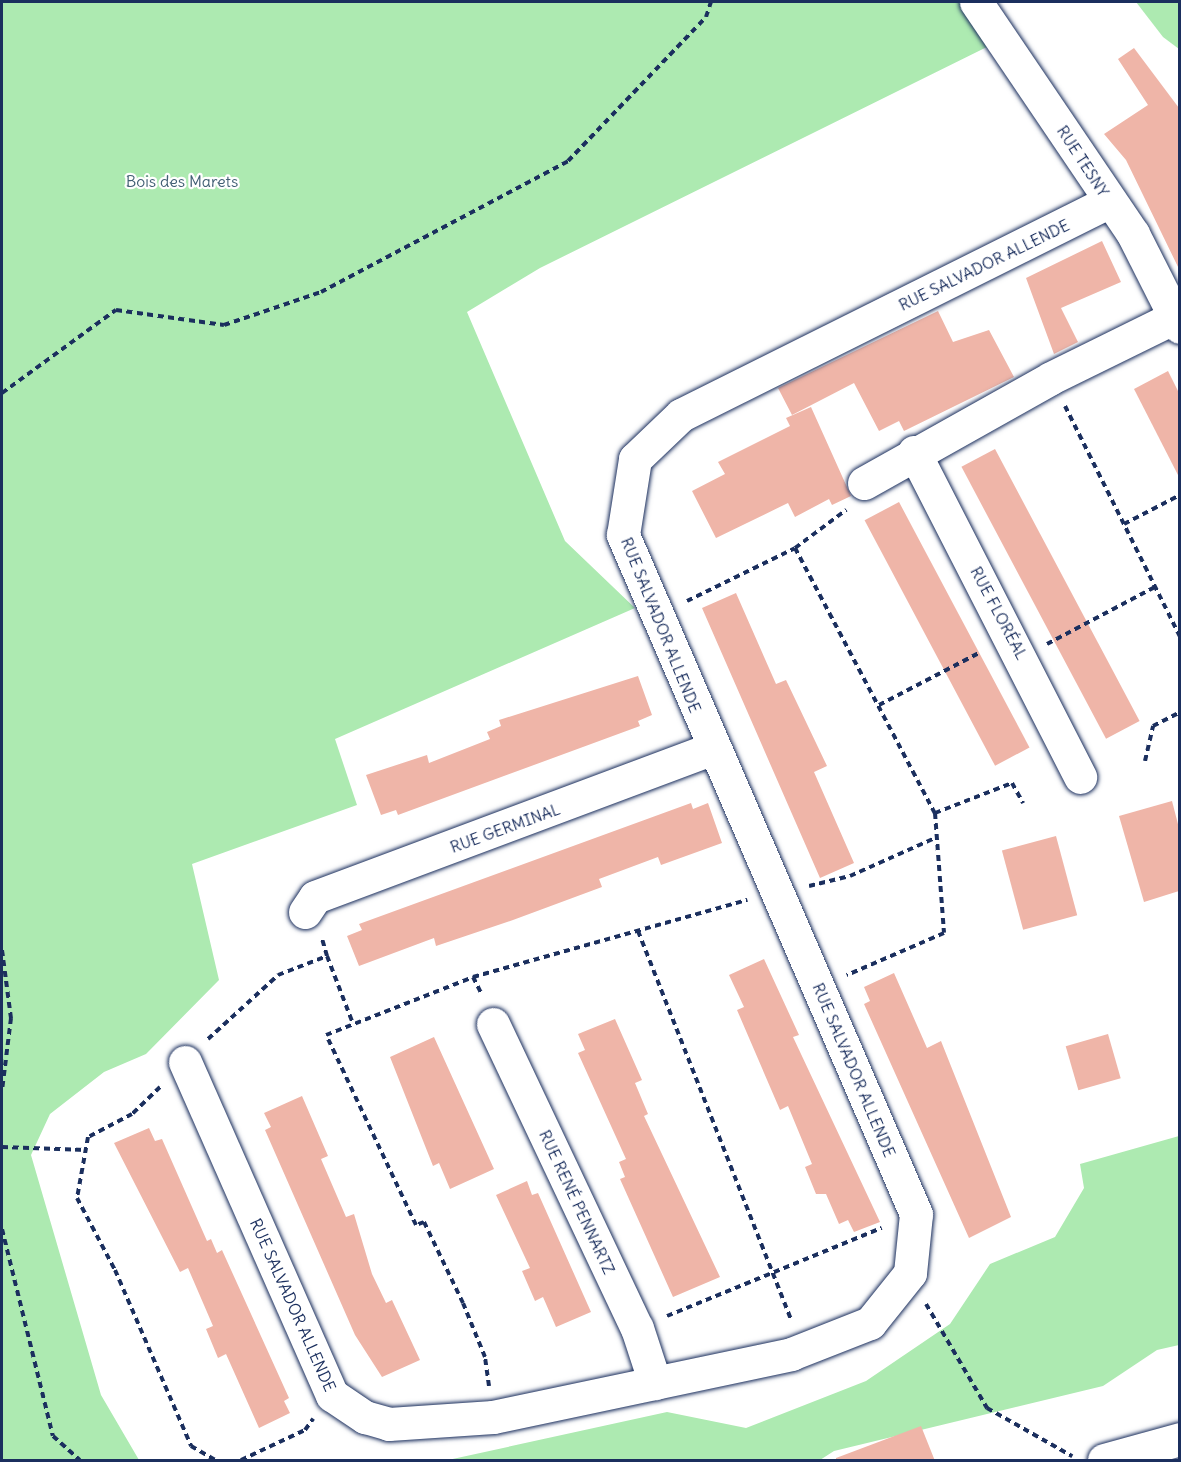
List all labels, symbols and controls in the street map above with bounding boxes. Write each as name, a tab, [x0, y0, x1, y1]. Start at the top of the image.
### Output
street label: RUE TESNY	[1053, 122, 1113, 200]
park label: Bois des Marets	[126, 171, 238, 191]
street label: RUE SALVADOR ALLENDE	[896, 215, 1072, 315]
street label: RUE SALVADOR ALLENDE	[617, 535, 705, 715]
street label: RUE FLORÉAL	[966, 563, 1032, 663]
street label: RUE GERMINAL	[447, 799, 563, 857]
street label: RUE SALVADOR ALLENDE	[809, 980, 899, 1160]
street label: RUE RENÉ PENNARTZ	[535, 1127, 619, 1277]
street label: RUE SALVADOR ALLENDE	[246, 1216, 340, 1394]

